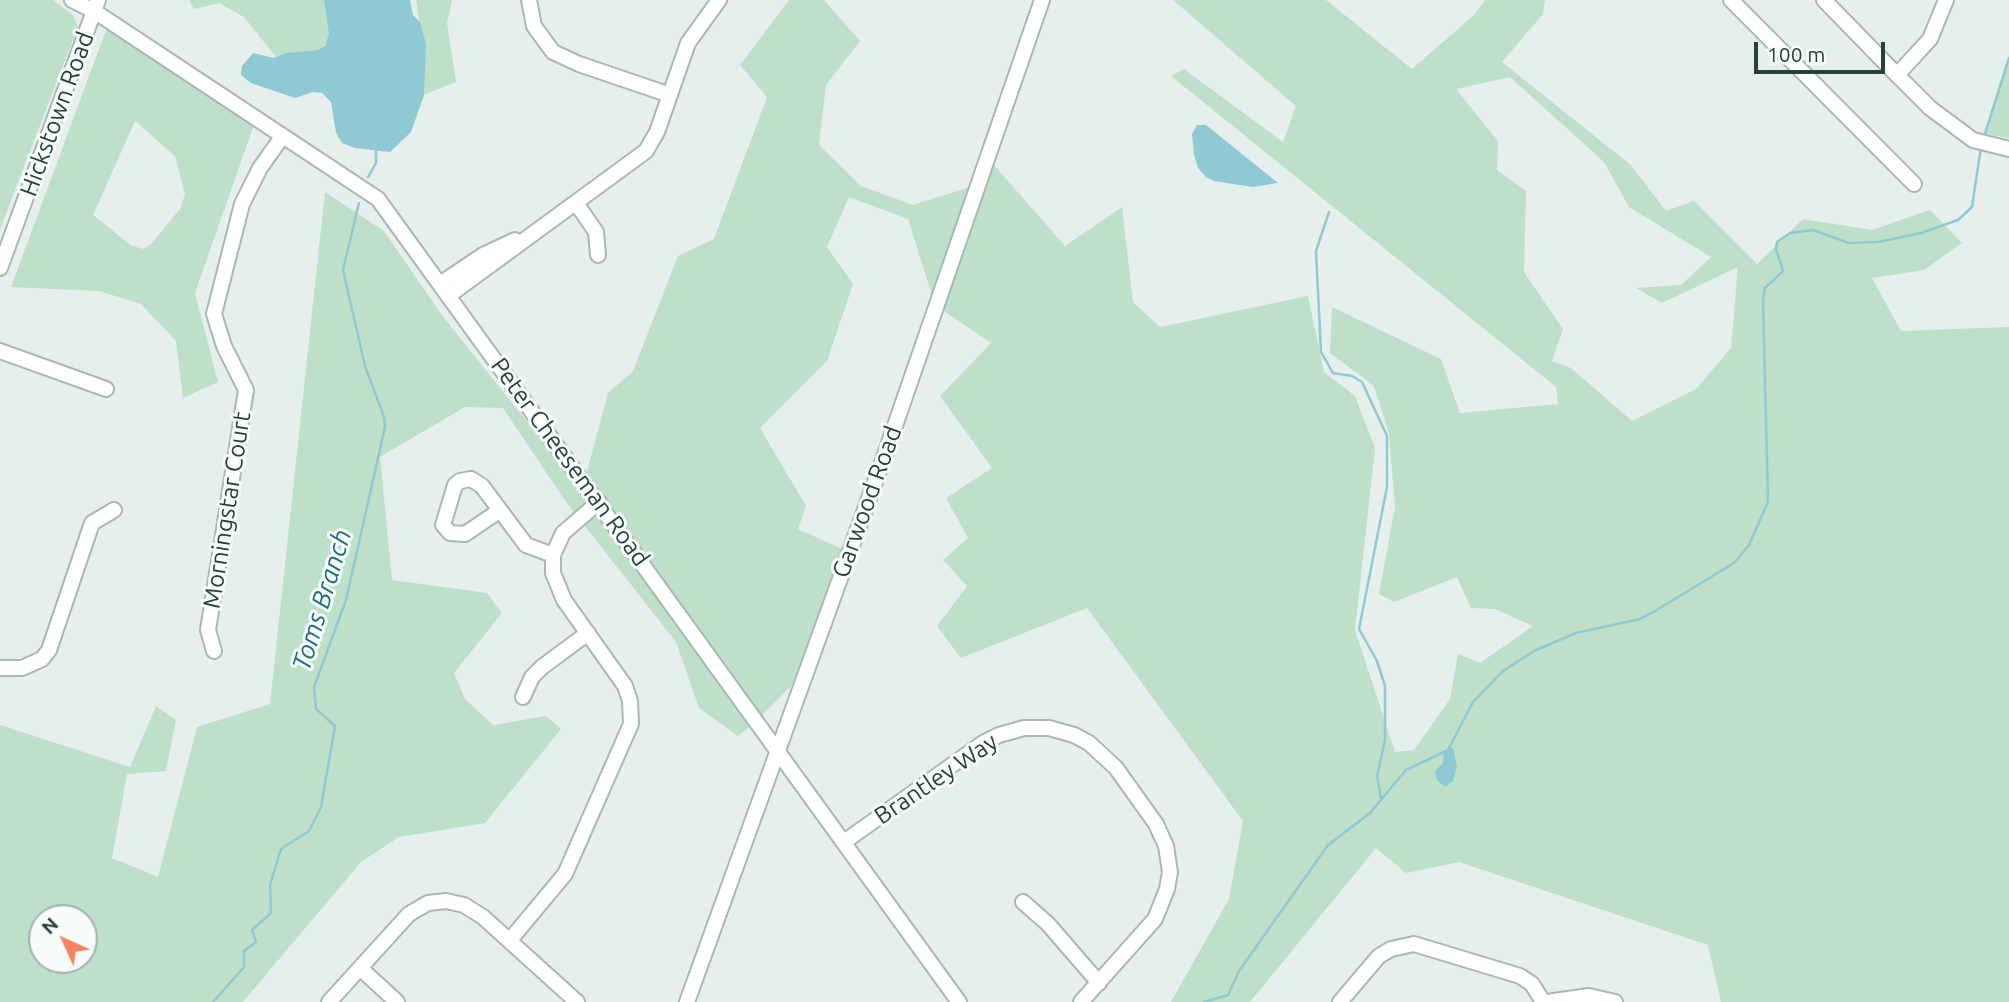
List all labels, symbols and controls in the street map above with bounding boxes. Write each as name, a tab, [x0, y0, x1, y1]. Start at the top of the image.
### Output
street label: Hickstown Road	[14, 28, 100, 200]
scale bar	[1757, 28, 1888, 72]
text: 100 m	[1767, 42, 1825, 66]
street label: Peter Cheeseman Road	[485, 352, 655, 572]
street label: Morningstar Court	[197, 410, 257, 610]
street label: Garwood Road	[826, 422, 908, 582]
water label: Toms Branch	[286, 526, 358, 674]
street label: Brantley Way	[869, 727, 1003, 831]
north arrow	[28, 904, 98, 974]
text: N	[37, 913, 62, 938]

